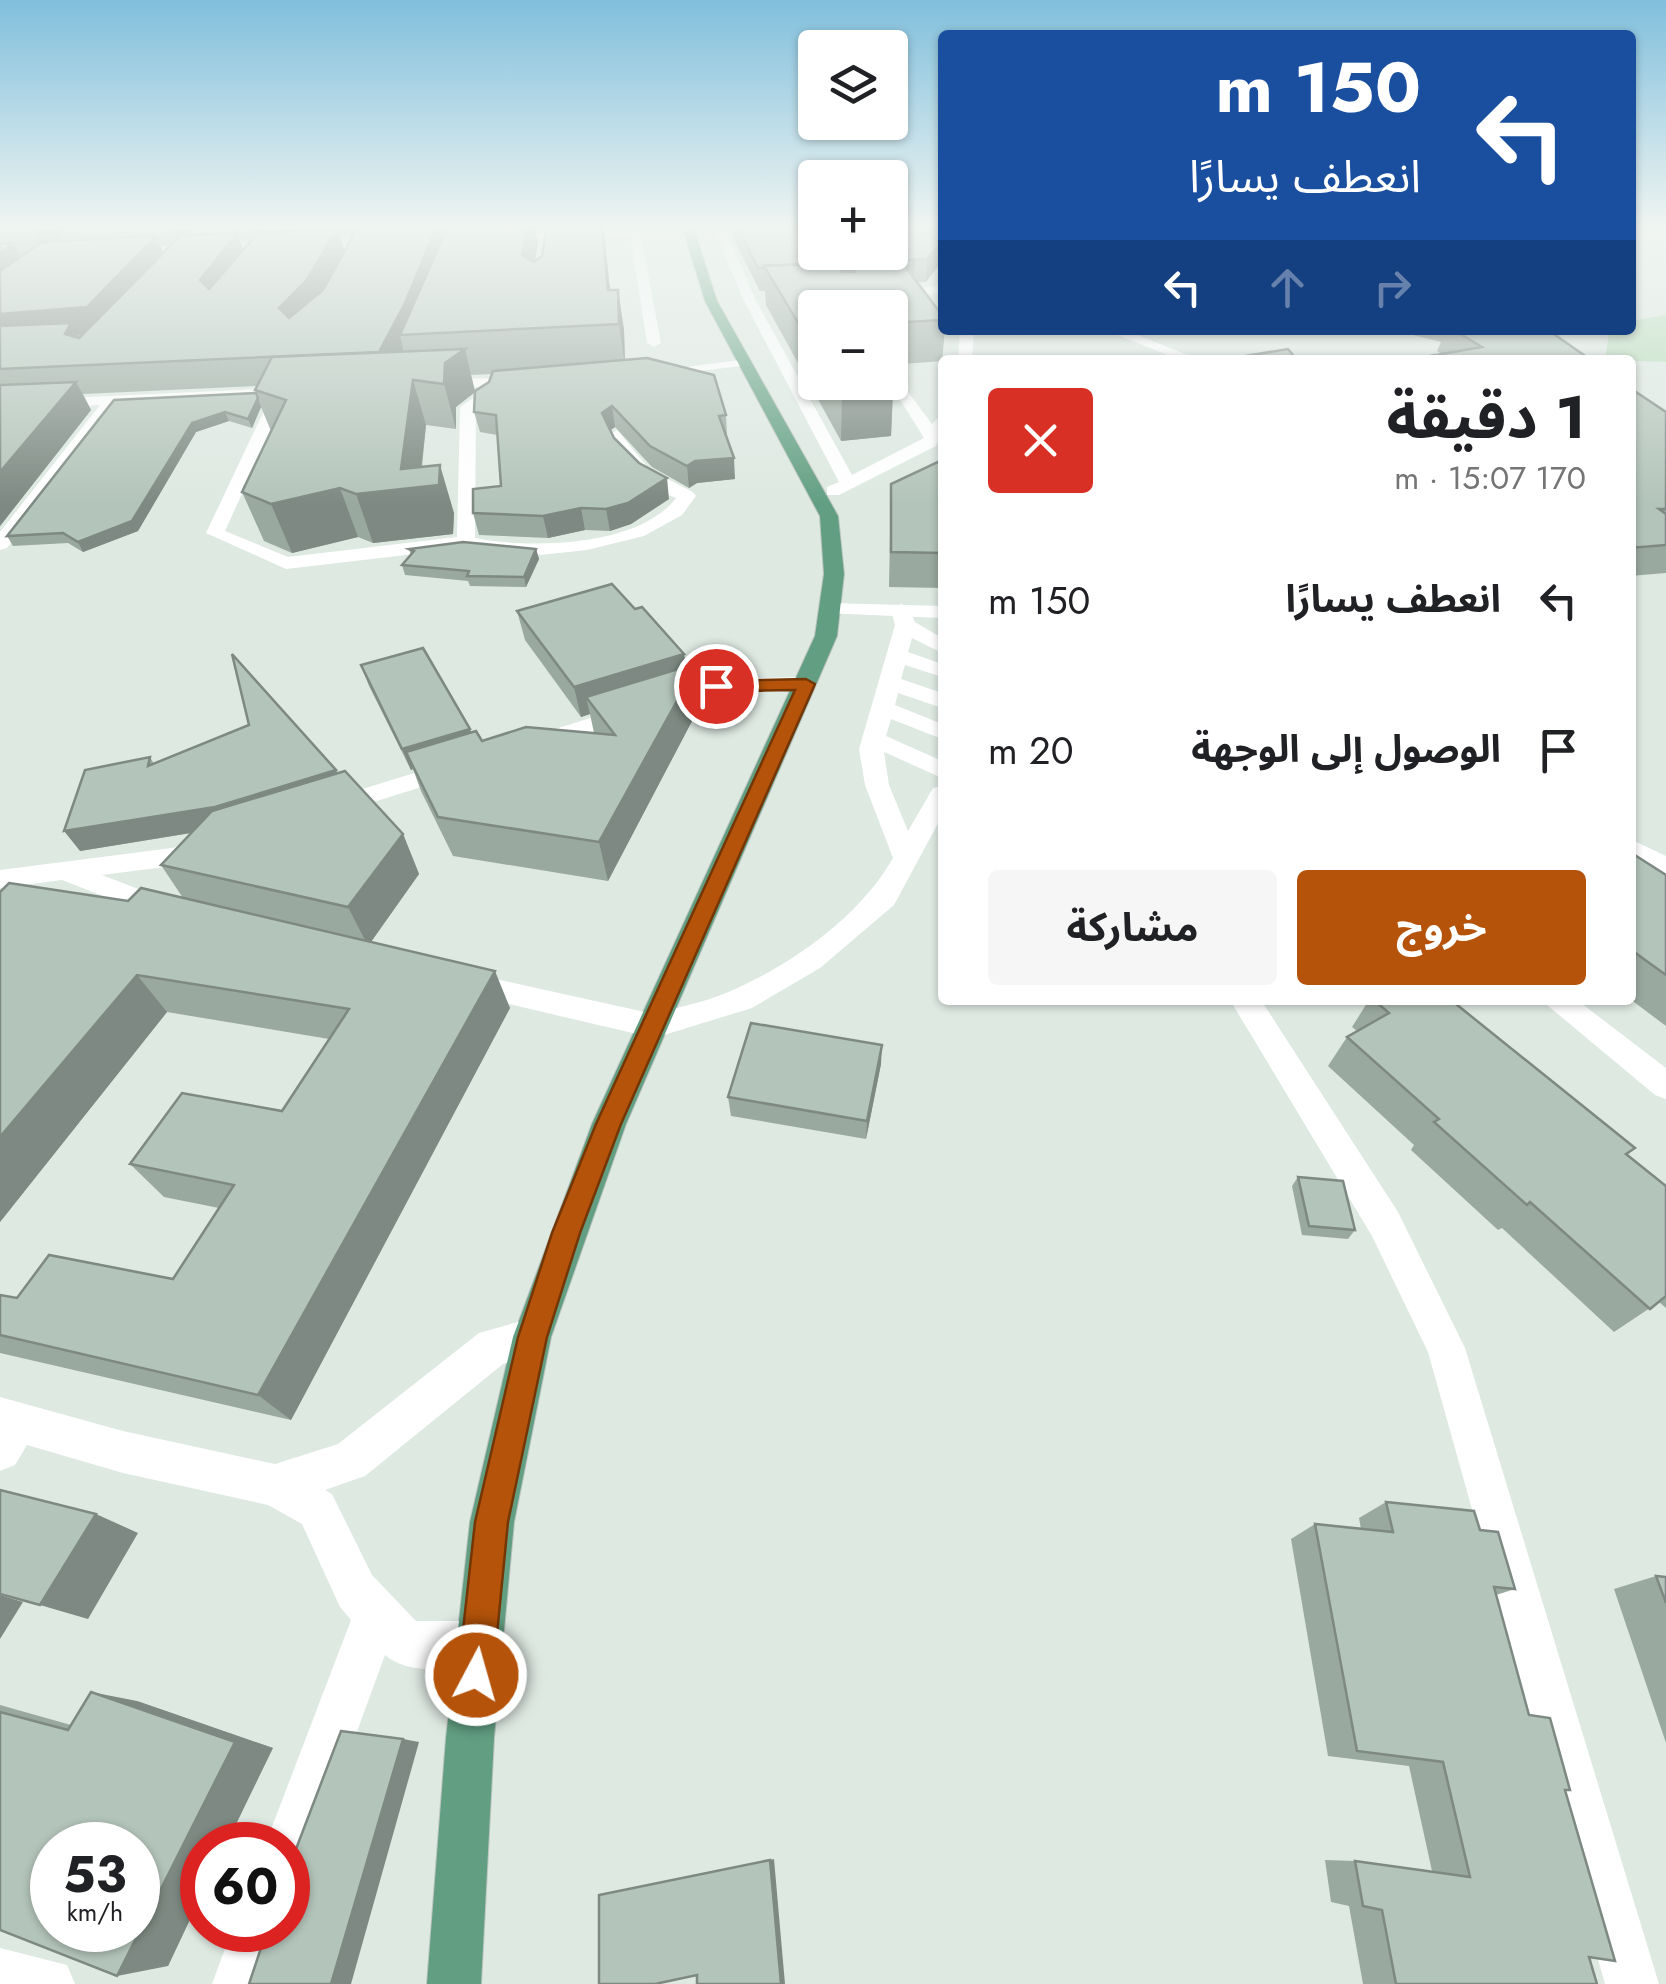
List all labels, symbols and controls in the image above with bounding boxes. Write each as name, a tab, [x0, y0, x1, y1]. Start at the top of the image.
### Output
map controls	[798, 30, 908, 400]
button: layers	[798, 30, 908, 140]
text: 150 m	[1215, 37, 1421, 138]
icon: left	[1456, 70, 1586, 200]
text: انعطف يسارًا	[1189, 144, 1421, 209]
button: +	[798, 160, 908, 270]
icon: left	[1155, 260, 1210, 315]
icon: ahead	[1260, 260, 1315, 315]
icon: right	[1365, 260, 1420, 315]
button: −	[798, 290, 908, 400]
text: 1 دقيقة	[1386, 374, 1586, 461]
button: close	[988, 388, 1093, 493]
text: 170 m · 15:07	[1394, 455, 1586, 501]
text: انعطف يسارًا	[1285, 571, 1501, 626]
text: 150 m	[988, 573, 1090, 628]
icon: left	[1531, 573, 1586, 628]
pin	[674, 644, 759, 729]
icon: arrive	[689, 659, 744, 714]
text: الوصول إلى الوجهة	[1191, 721, 1501, 776]
text: 20 m	[988, 723, 1073, 778]
icon: arrive	[1531, 723, 1586, 778]
button: مشاركة	[988, 870, 1277, 985]
button: خروج	[1297, 870, 1586, 985]
position arrow	[424, 1623, 528, 1727]
speed limit sign: 60	[180, 1822, 310, 1952]
text: 53	[63, 1838, 127, 1911]
text: km/h	[67, 1894, 123, 1930]

